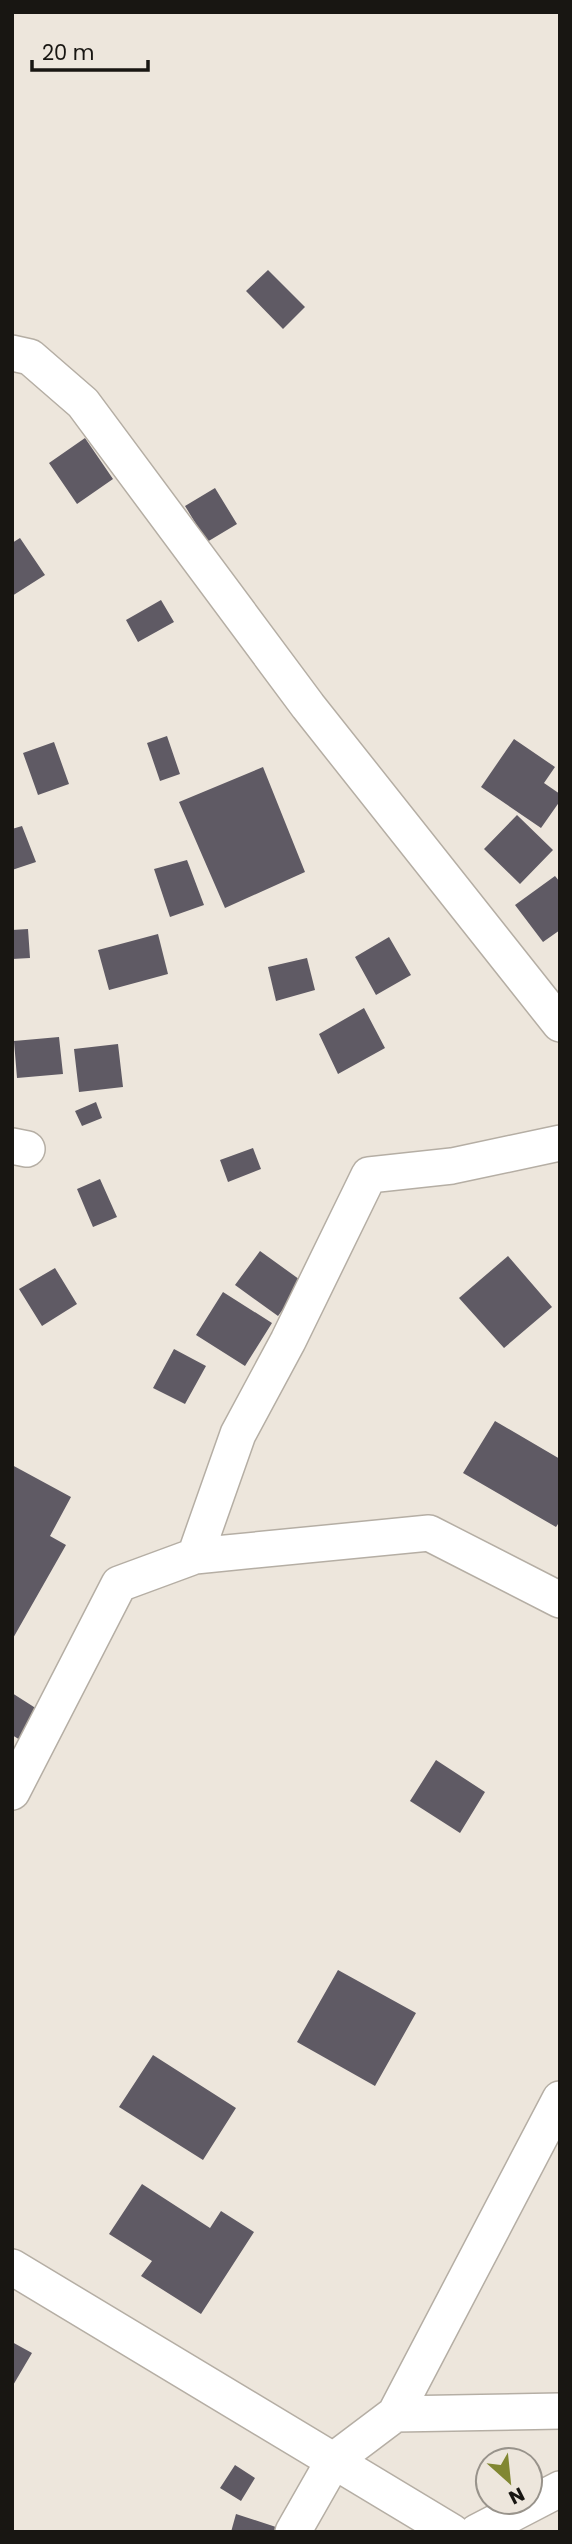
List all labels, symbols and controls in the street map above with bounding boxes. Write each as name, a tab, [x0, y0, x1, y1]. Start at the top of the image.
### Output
scale bar	[32, 28, 147, 72]
text: 20 m	[42, 38, 95, 67]
north arrow	[474, 2446, 544, 2516]
text: N	[504, 2480, 529, 2511]

